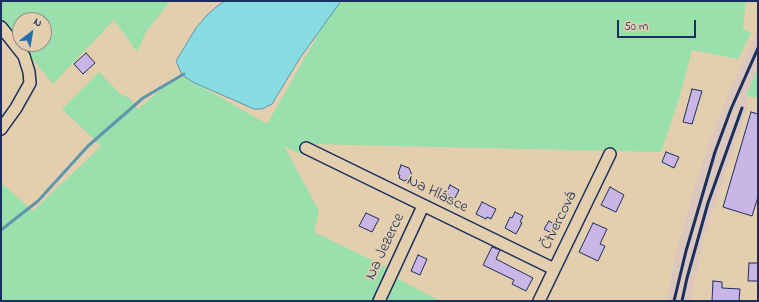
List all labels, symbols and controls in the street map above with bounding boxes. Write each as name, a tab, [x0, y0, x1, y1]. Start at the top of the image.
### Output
north arrow	[12, 12, 52, 52]
scale bar	[619, 12, 698, 38]
text: N	[30, 14, 45, 31]
text: 50 m	[624, 18, 648, 36]
street label: Na Hlásce	[403, 172, 471, 218]
street label: Čtvercová	[538, 189, 582, 253]
street label: Na Jezerce	[362, 211, 410, 283]

